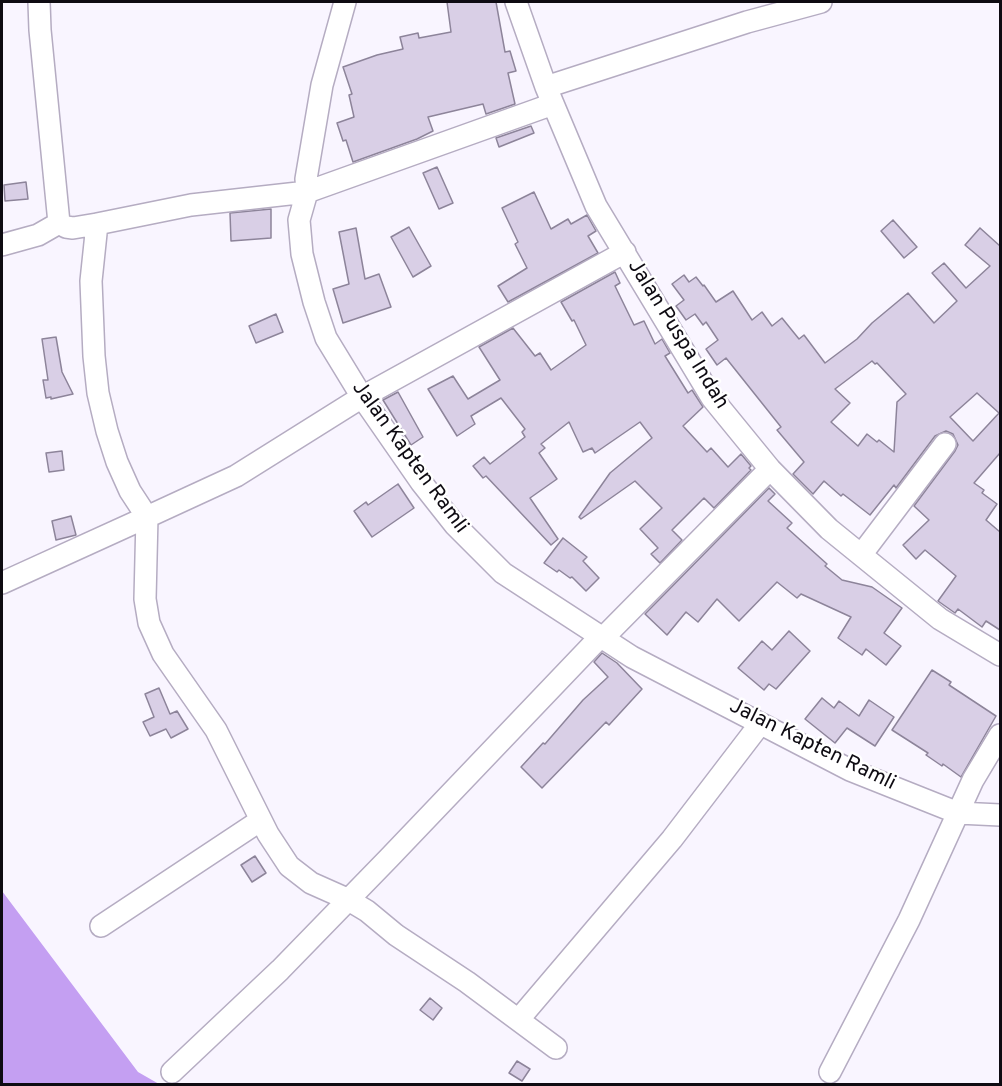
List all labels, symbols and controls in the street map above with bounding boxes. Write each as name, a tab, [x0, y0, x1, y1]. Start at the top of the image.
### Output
street label: Jalan Puspa Indah	[621, 256, 733, 414]
street label: Jalan Kapten Ramli	[345, 377, 473, 539]
street label: Jalan Kapten Ramli	[725, 695, 899, 797]

